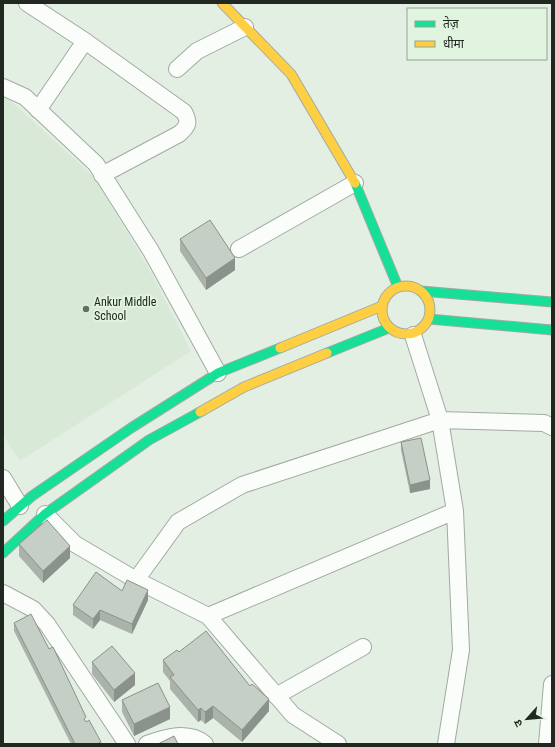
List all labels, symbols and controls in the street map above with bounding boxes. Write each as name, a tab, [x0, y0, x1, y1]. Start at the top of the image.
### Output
legend	[407, 8, 547, 60]
text: तेज़	[443, 16, 460, 31]
text: धीमा	[443, 36, 465, 51]
place label: Ankur Middle School	[94, 295, 157, 323]
marker: Ankur Middle School	[81, 304, 91, 314]
north arrow	[507, 699, 547, 739]
text: उ	[511, 717, 526, 729]

